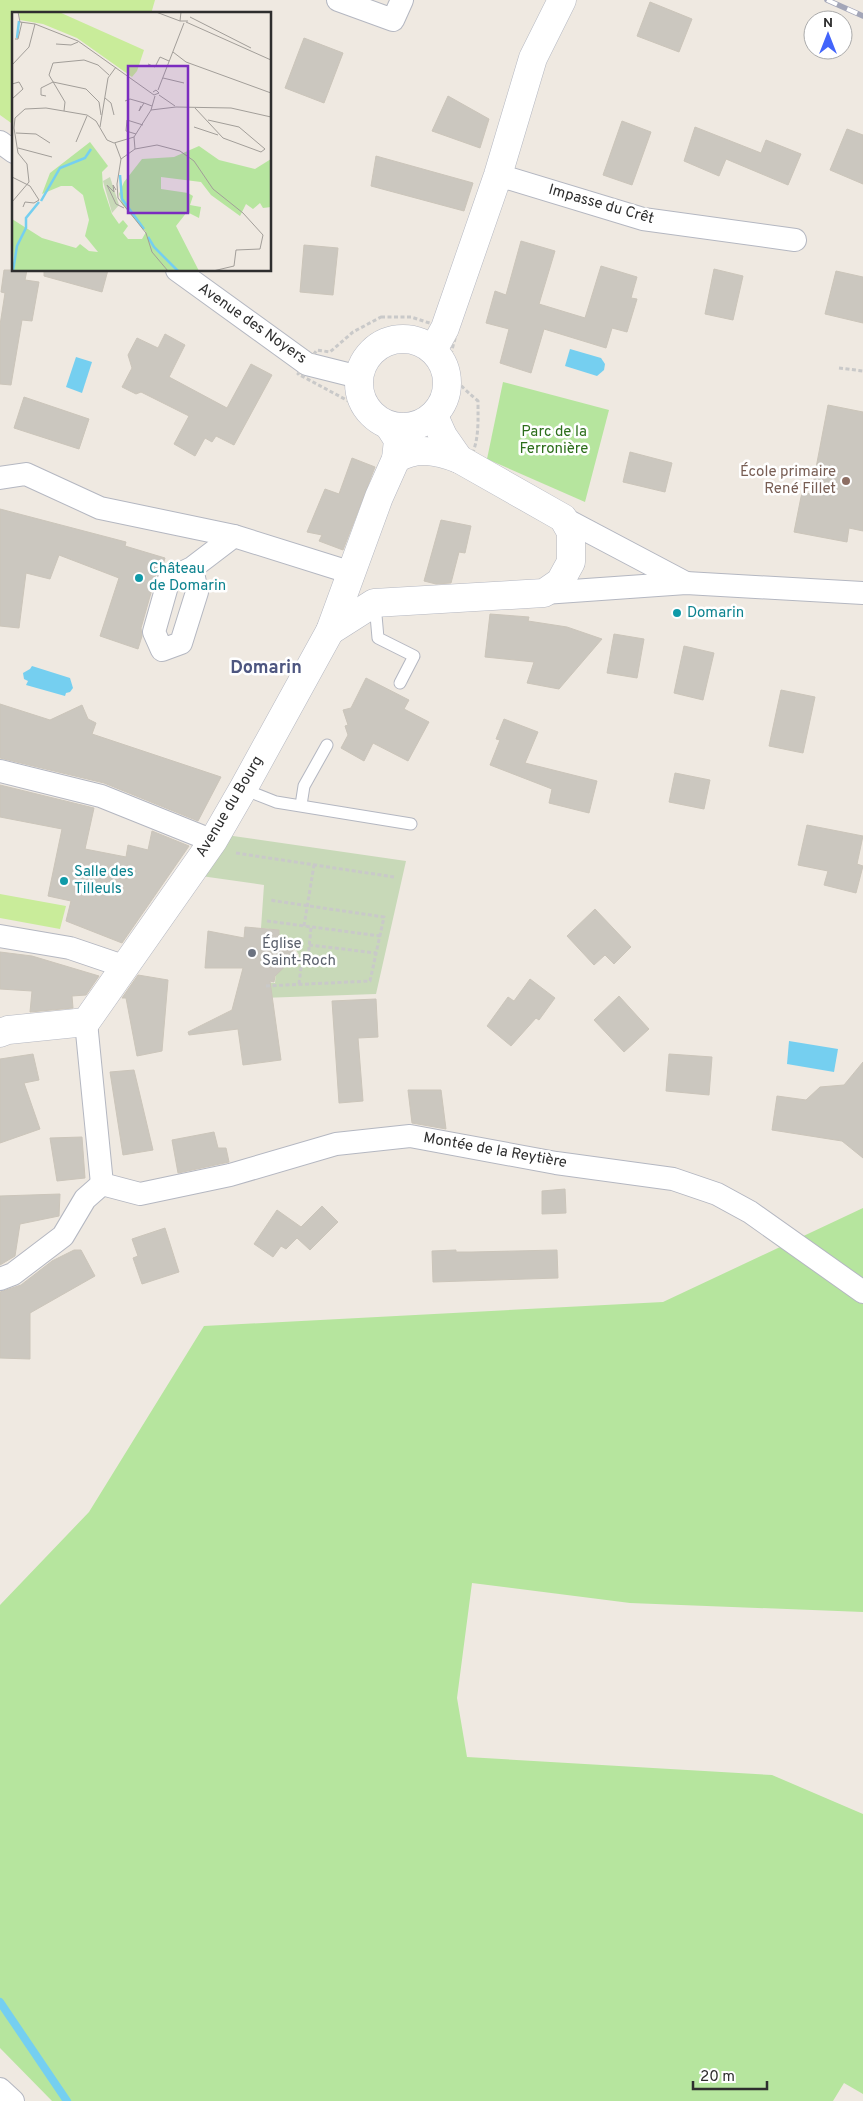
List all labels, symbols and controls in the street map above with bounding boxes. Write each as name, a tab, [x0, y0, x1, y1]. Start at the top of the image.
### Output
north arrow	[803, 10, 853, 60]
inset map	[12, 12, 271, 271]
text: N	[823, 15, 833, 32]
street label: Impasse du Crêt	[546, 181, 656, 229]
street label: Avenue des Noyers	[194, 279, 310, 369]
park label: Parc de la Ferronière	[520, 423, 588, 459]
place label: École primaire René Fillet	[740, 462, 836, 499]
marker: École primaire René Fillet	[840, 475, 852, 487]
place label: Château de Domarin	[149, 560, 226, 596]
marker: Château de Domarin	[133, 572, 145, 584]
place label: Domarin	[687, 604, 744, 623]
marker: Domarin	[671, 607, 683, 619]
district label: Domarin	[230, 657, 302, 680]
street label: Avenue du Bourg	[192, 753, 268, 861]
place label: Salle des Tilleuls	[74, 863, 134, 899]
marker: Salle des Tilleuls	[58, 875, 70, 887]
place label: Église Saint-Roch	[262, 934, 336, 971]
marker: Église Saint-Roch	[246, 947, 258, 959]
street label: Montée de la Reytière	[422, 1129, 568, 1173]
scale bar	[693, 2058, 767, 2090]
text: 20 m	[700, 2068, 735, 2087]

